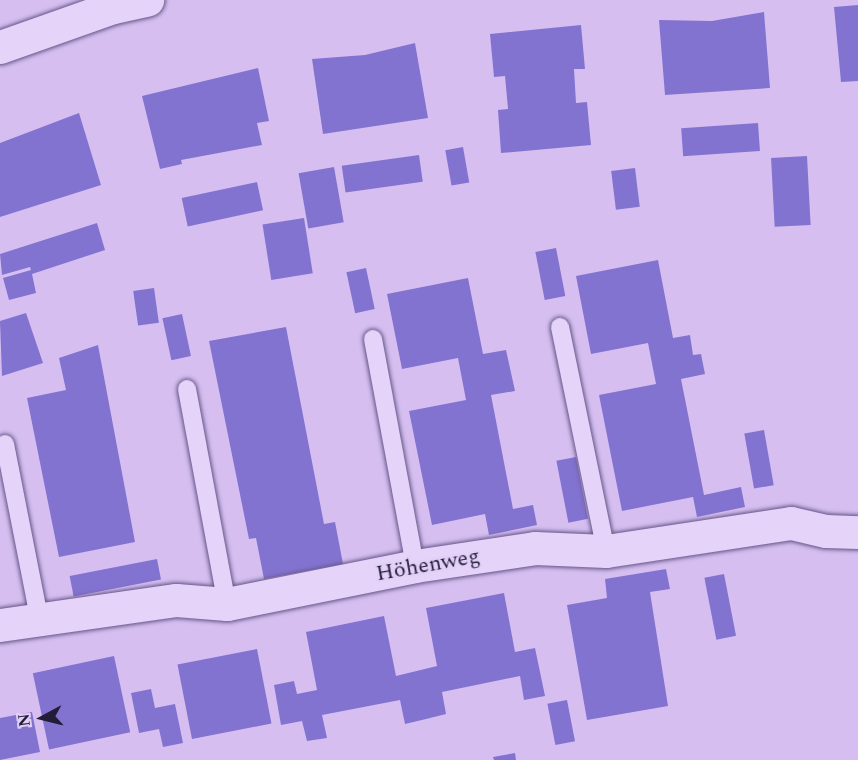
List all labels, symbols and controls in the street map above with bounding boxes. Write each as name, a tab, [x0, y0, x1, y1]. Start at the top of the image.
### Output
street label: Höhenweg	[374, 543, 482, 587]
north arrow	[12, 688, 72, 748]
text: N	[11, 712, 37, 728]

